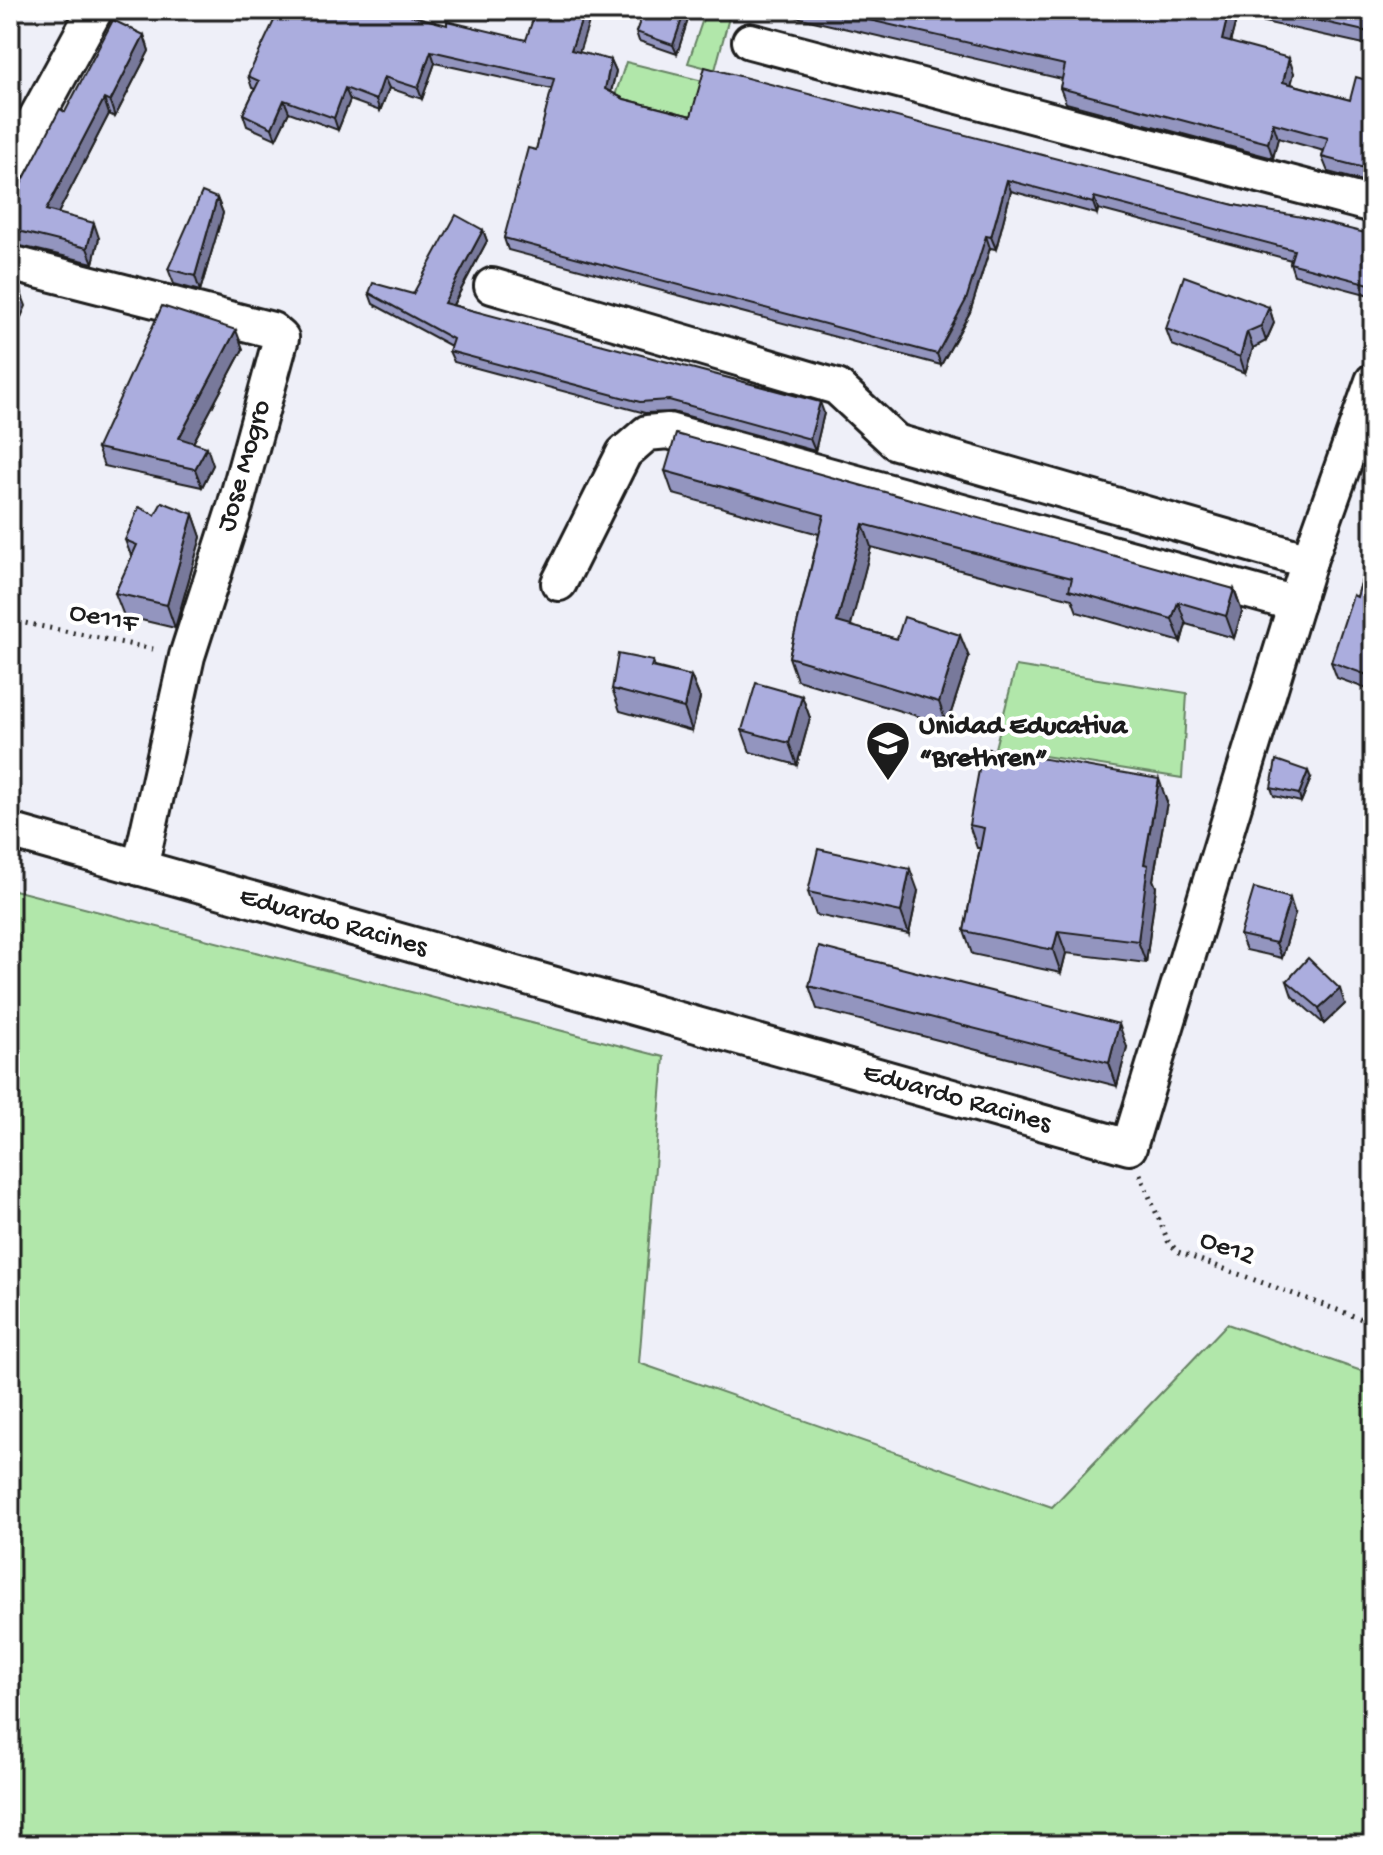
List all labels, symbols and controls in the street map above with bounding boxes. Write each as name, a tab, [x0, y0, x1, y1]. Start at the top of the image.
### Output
street label: Jose Mogro	[211, 397, 279, 535]
street label: Oe11F	[66, 596, 141, 642]
place label: Unidad Educativa “Brethren”	[919, 711, 1128, 776]
school or university icon: Unidad Educativa “Brethren”	[864, 719, 912, 782]
street label: Eduardo Racines	[236, 880, 432, 965]
street label: Eduardo Racines	[859, 1056, 1055, 1141]
street label: Oe12	[1195, 1224, 1259, 1274]

